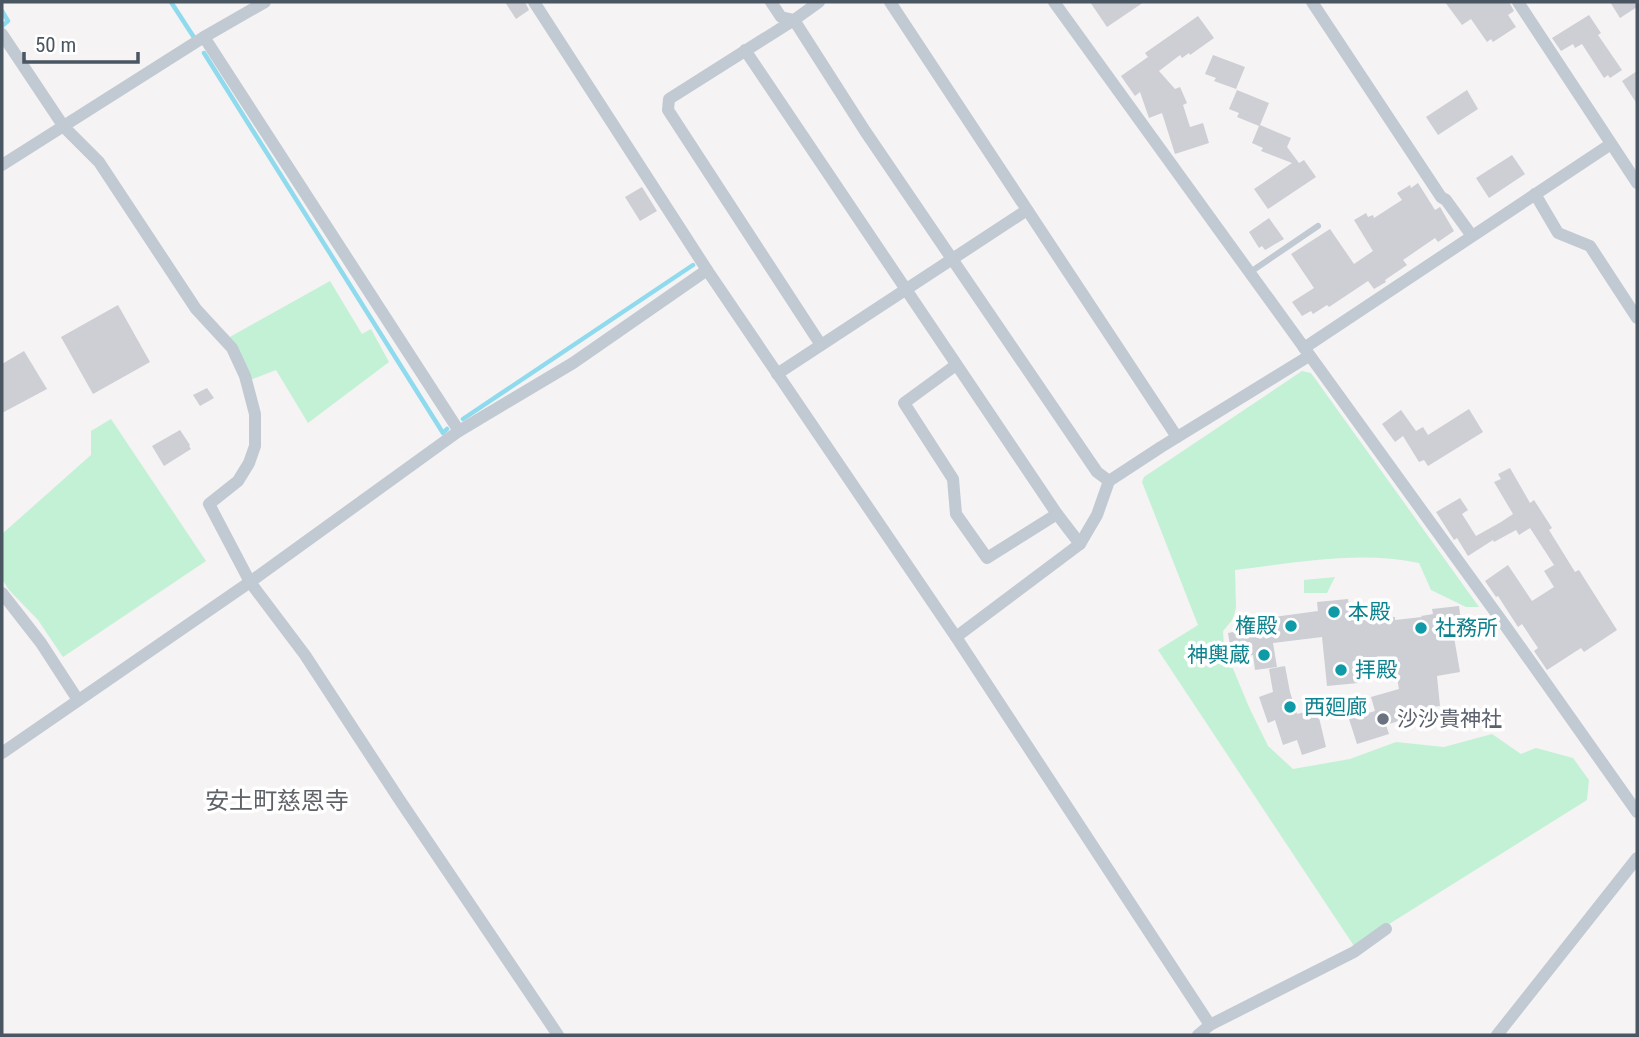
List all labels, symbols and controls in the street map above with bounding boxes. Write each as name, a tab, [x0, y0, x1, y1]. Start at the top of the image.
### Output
scale bar	[24, 21, 138, 65]
text: 50 m	[35, 33, 76, 57]
place label: 本殿	[1348, 600, 1390, 624]
marker: 本殿	[1326, 604, 1342, 620]
place label: 権殿	[1235, 614, 1277, 638]
place label: 社務所	[1435, 616, 1498, 640]
marker: 権殿	[1283, 618, 1299, 634]
marker: 社務所	[1413, 620, 1429, 636]
place label: 神輿蔵	[1187, 643, 1250, 667]
marker: 神輿蔵	[1256, 647, 1272, 663]
place label: 拝殿	[1355, 658, 1397, 682]
marker: 拝殿	[1333, 662, 1349, 678]
place label: 西廻廊	[1304, 695, 1367, 719]
marker: 西廻廊	[1282, 699, 1298, 715]
place label: 沙沙貴神社	[1397, 707, 1502, 731]
marker: 沙沙貴神社	[1375, 711, 1391, 727]
district label: 安土町慈恩寺	[205, 787, 349, 815]

